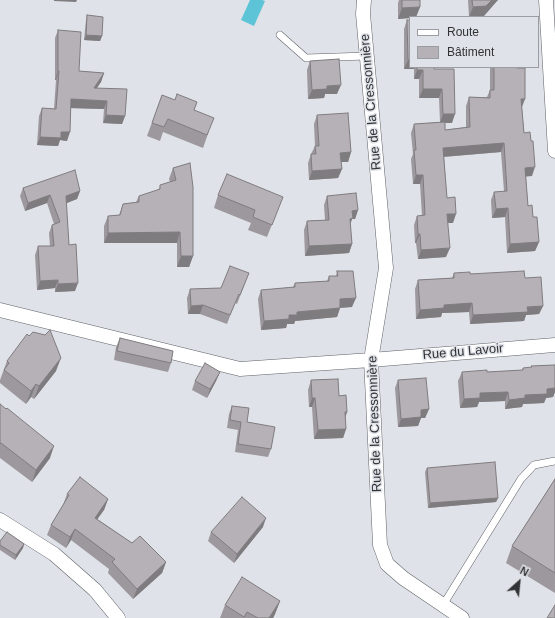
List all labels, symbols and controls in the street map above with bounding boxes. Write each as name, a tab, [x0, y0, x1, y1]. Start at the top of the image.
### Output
legend	[409, 16, 539, 68]
text: Route	[447, 25, 479, 39]
street label: Rue de la Cressonnière	[357, 33, 385, 171]
text: Bâtiment	[447, 45, 494, 59]
street label: Rue du Lavoir	[422, 341, 504, 363]
street label: Rue de la Cressonnière	[365, 355, 385, 493]
north arrow	[499, 562, 539, 602]
text: N	[518, 564, 531, 578]

